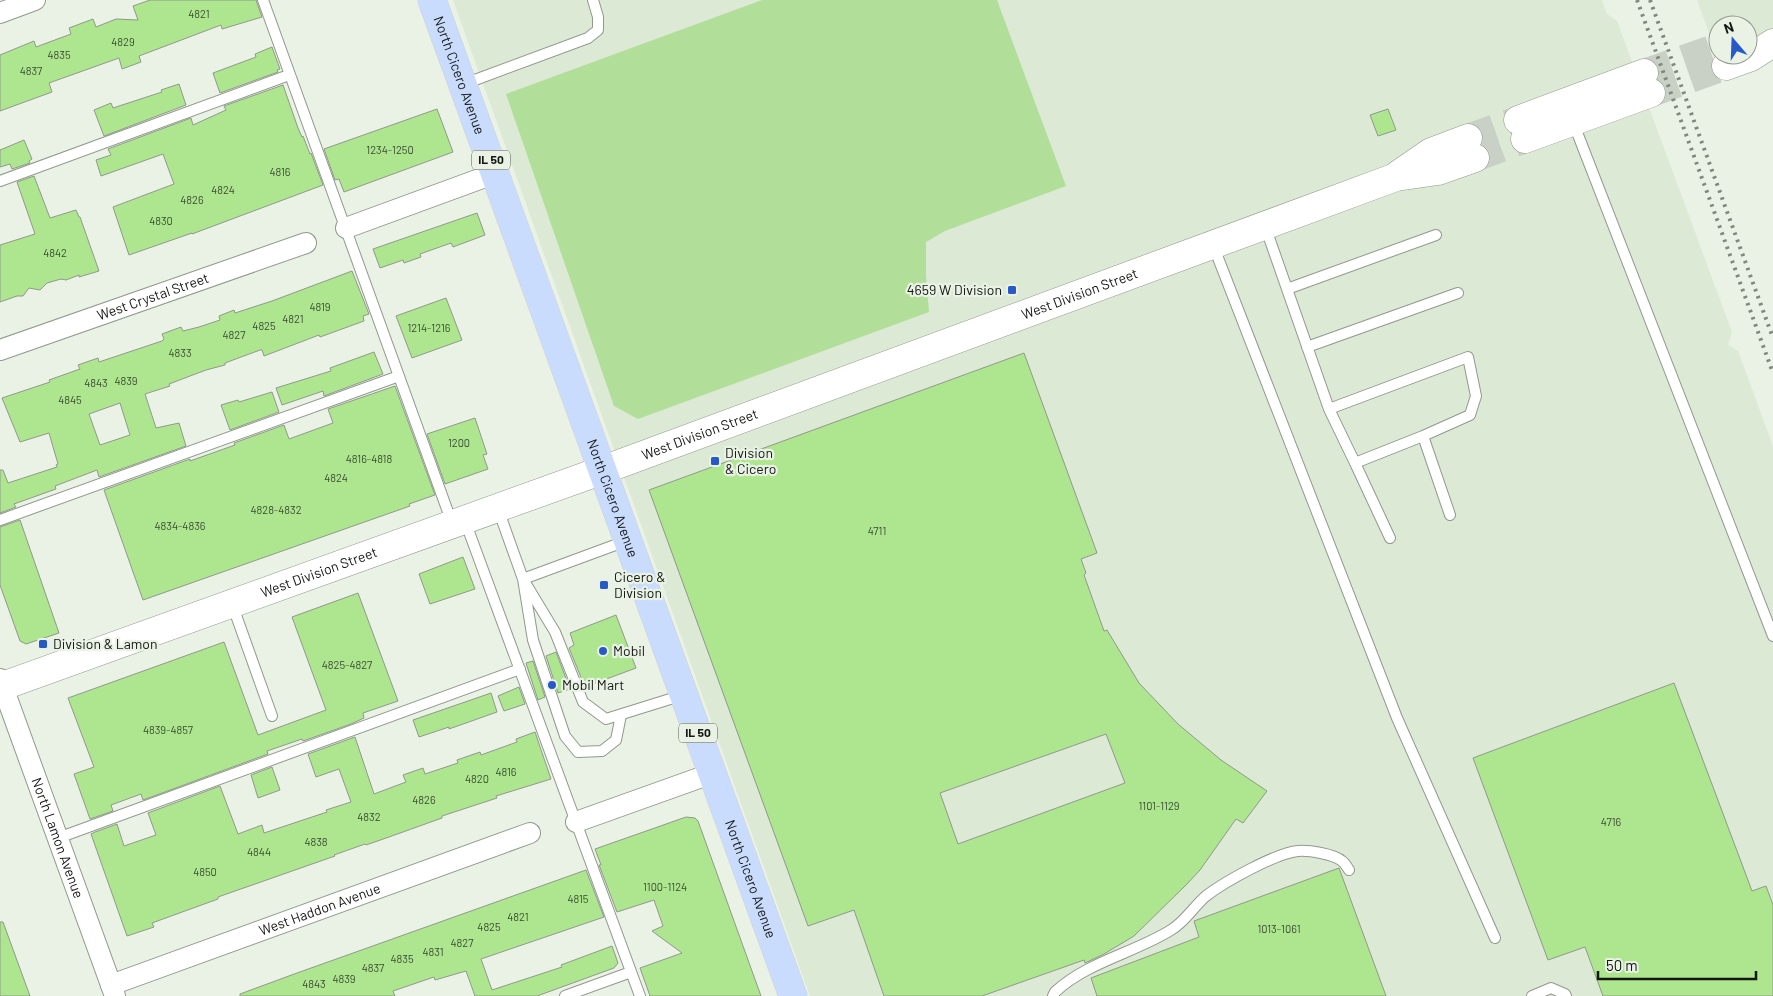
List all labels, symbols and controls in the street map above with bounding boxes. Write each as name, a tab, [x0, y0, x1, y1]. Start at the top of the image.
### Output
house number: 4821	[188, 7, 210, 20]
street label: North Cicero Avenue	[430, 14, 489, 137]
north arrow	[1708, 15, 1758, 65]
text: N	[1721, 18, 1736, 37]
house number: 4829	[111, 35, 135, 48]
house number: 4835	[47, 48, 71, 61]
house number: 4837	[20, 64, 42, 77]
house number: 1234-1250	[366, 143, 414, 156]
road number: IL 50	[472, 150, 510, 170]
house number: 4816	[270, 165, 291, 178]
house number: 4824	[211, 183, 235, 196]
house number: 4826	[180, 193, 204, 206]
house number: 4830	[149, 214, 173, 227]
house number: 4842	[43, 246, 67, 259]
street label: West Division Street	[1019, 264, 1140, 323]
street label: West Crystal Street	[95, 269, 211, 323]
place label: 4659 W Division	[907, 281, 1002, 298]
marker: 4659 W Division	[1006, 284, 1018, 296]
house number: 4819	[309, 300, 331, 313]
house number: 4821	[282, 312, 304, 325]
house number: 4825	[252, 319, 276, 332]
house number: 1214-1216	[408, 321, 451, 334]
house number: 4827	[223, 328, 245, 341]
house number: 4833	[168, 346, 192, 359]
house number: 4839	[114, 374, 138, 387]
house number: 4843	[84, 376, 108, 389]
house number: 4845	[58, 393, 82, 406]
street label: West Division Street	[639, 405, 760, 463]
house number: 1200	[448, 436, 470, 449]
street label: North Cicero Avenue	[584, 437, 642, 560]
place label: Division & Cicero	[725, 444, 776, 477]
house number: 4816-4818	[346, 452, 392, 465]
marker: Division & Cicero	[709, 455, 721, 467]
house number: 4824	[324, 471, 348, 484]
house number: 4828-4832	[250, 503, 302, 516]
house number: 4834-4836	[155, 519, 206, 532]
house number: 4711	[868, 524, 886, 537]
street label: West Division Street	[258, 543, 379, 601]
place label: Cicero & Division	[614, 568, 665, 601]
marker: Cicero & Division	[598, 579, 610, 591]
place label: Division & Lamon	[53, 635, 158, 652]
marker: Division & Lamon	[37, 638, 49, 650]
place label: Mobil	[613, 642, 645, 659]
marker: Mobil	[597, 645, 609, 657]
house number: 4825-4827	[322, 658, 372, 671]
place label: Mobil Mart	[562, 676, 624, 693]
marker: Mobil Mart	[546, 679, 558, 691]
house number: 4839-4857	[143, 723, 193, 736]
road number: IL 50	[679, 724, 717, 742]
house number: 4816	[496, 765, 517, 778]
house number: 4820	[465, 772, 489, 785]
street label: North Lamon Avenue	[28, 775, 88, 900]
house number: 4826	[412, 793, 436, 806]
house number: 1101-1129	[1138, 799, 1180, 812]
house number: 4832	[357, 810, 381, 823]
house number: 4716	[1601, 815, 1622, 828]
street label: North Cicero Avenue	[722, 817, 780, 940]
house number: 4838	[304, 835, 328, 848]
house number: 4844	[247, 845, 271, 858]
house number: 4850	[193, 865, 217, 878]
street label: West Haddon Avenue	[257, 879, 382, 939]
house number: 1100-1124	[643, 880, 687, 893]
house number: 4815	[568, 892, 589, 905]
house number: 4821	[507, 910, 529, 923]
house number: 4825	[477, 920, 501, 933]
house number: 1013-1061	[1258, 922, 1301, 935]
house number: 4827	[451, 936, 473, 949]
house number: 4831	[422, 945, 444, 958]
scale bar	[1598, 948, 1756, 980]
house number: 4835	[390, 952, 414, 965]
text: 50 m	[1606, 956, 1638, 974]
house number: 4837	[362, 961, 384, 974]
house number: 4839	[332, 972, 356, 985]
house number: 4843	[302, 977, 326, 990]

